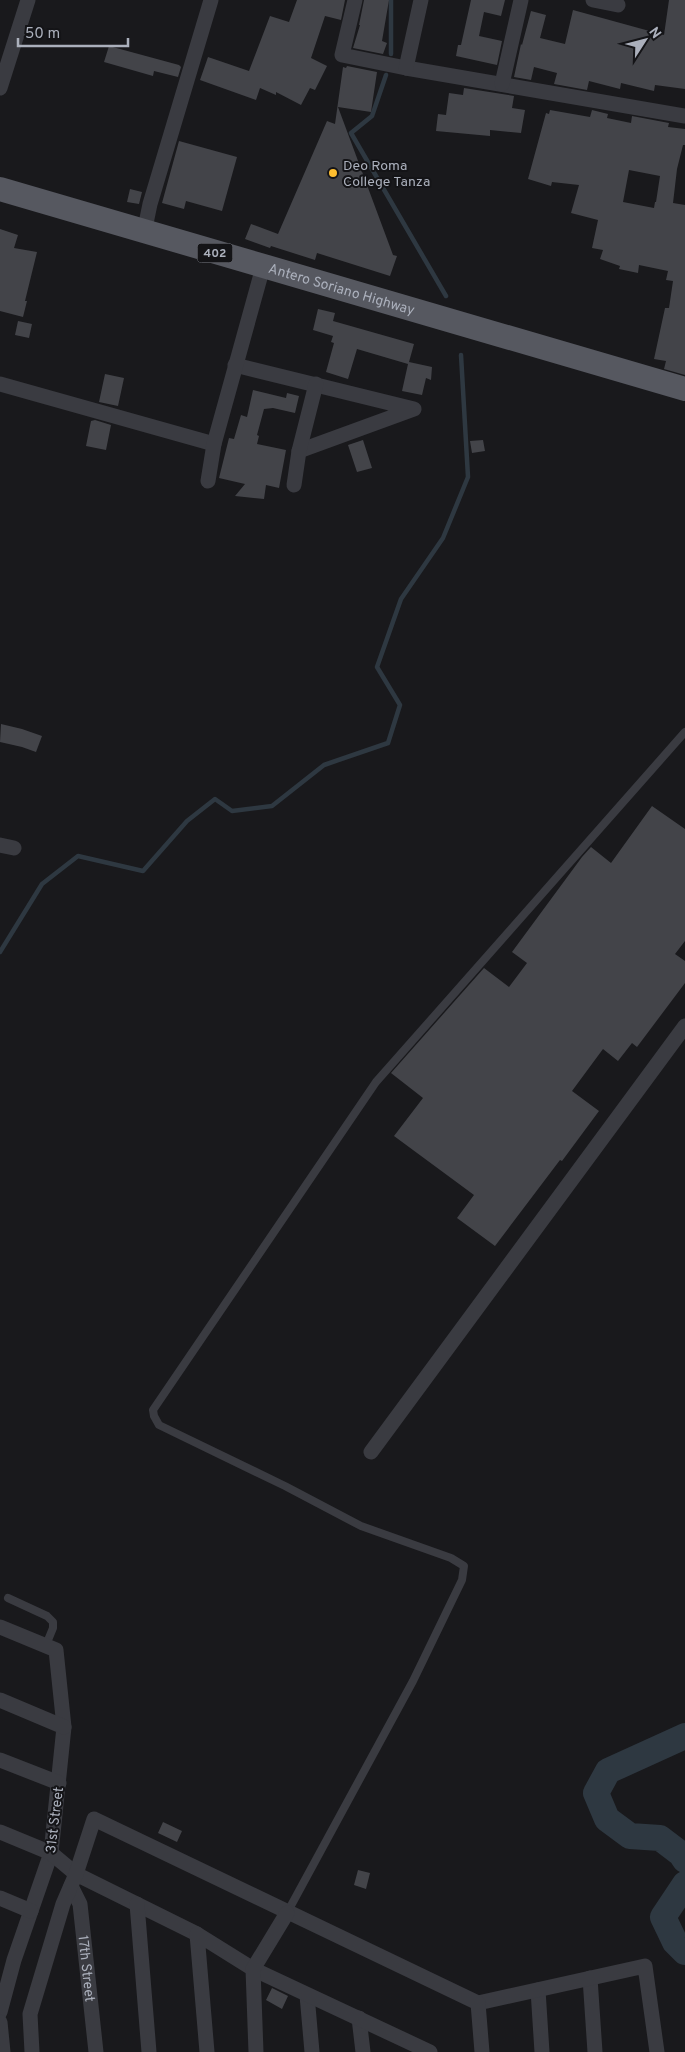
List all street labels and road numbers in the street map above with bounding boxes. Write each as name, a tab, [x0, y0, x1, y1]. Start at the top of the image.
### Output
road number: 402	[198, 244, 232, 262]
street label: Antero Soriano Highway	[266, 261, 416, 320]
street label: 31st Street	[43, 1786, 68, 1854]
street label: 17th Street	[73, 1935, 98, 2003]

